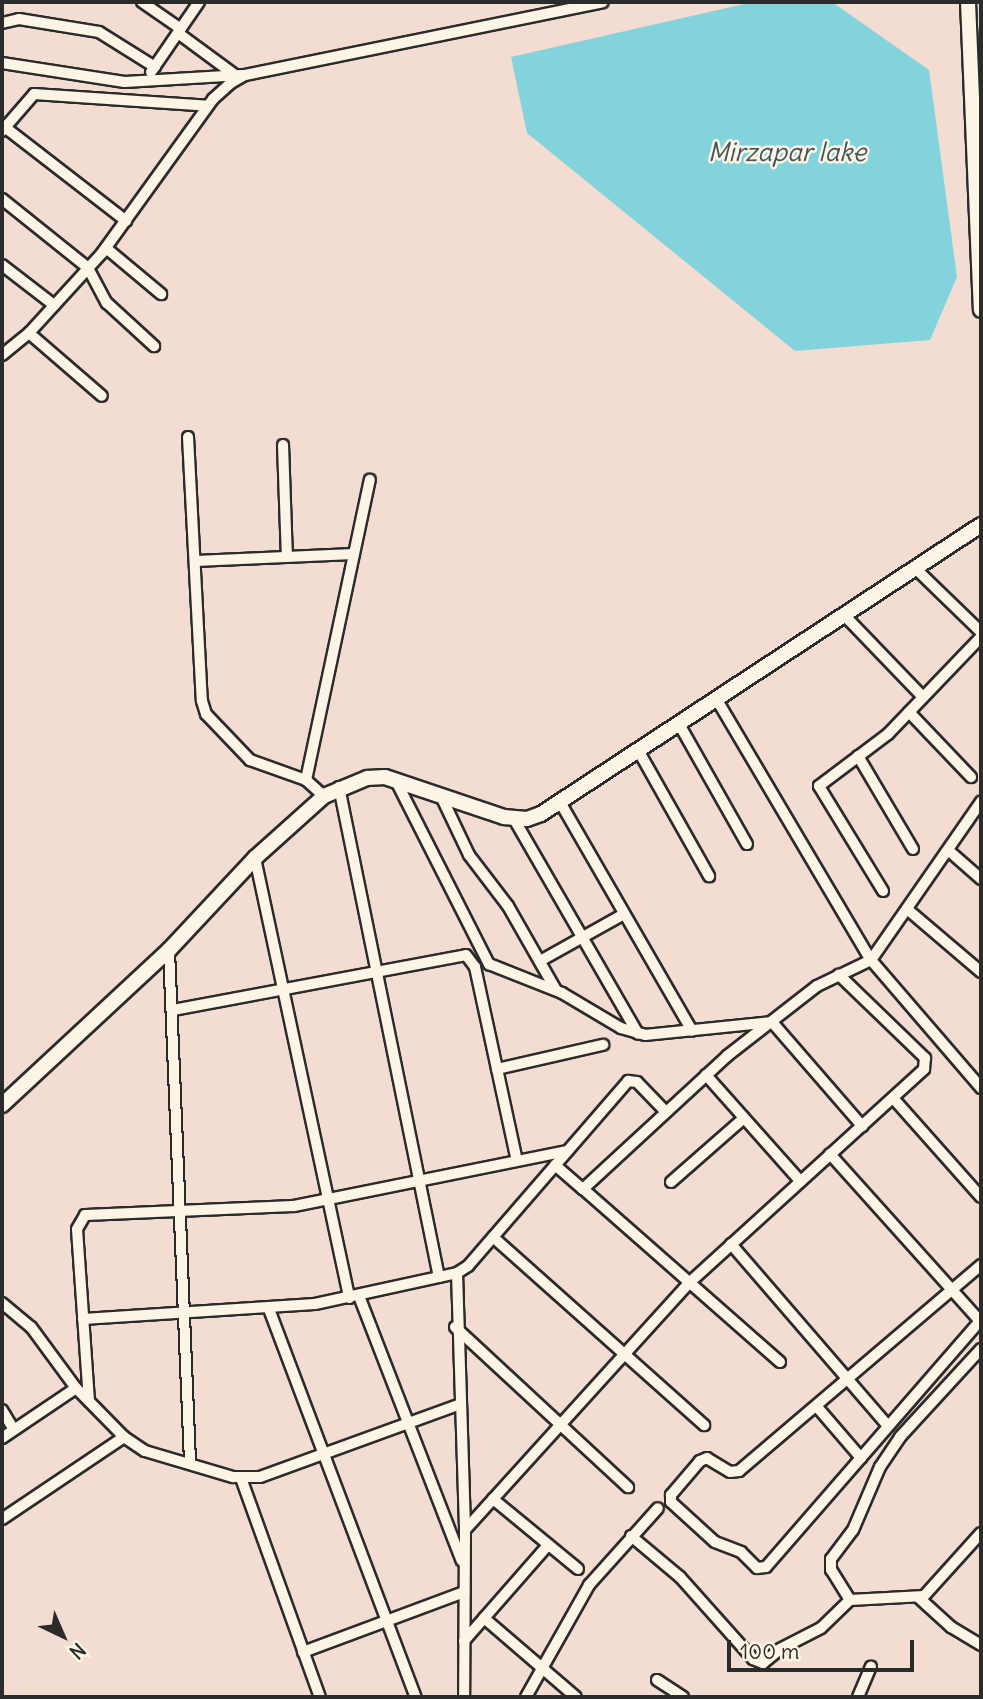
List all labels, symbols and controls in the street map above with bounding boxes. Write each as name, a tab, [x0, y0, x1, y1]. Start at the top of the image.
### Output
water label: Mirzapar lake	[708, 136, 866, 168]
north arrow	[28, 1601, 98, 1671]
scale bar	[731, 1626, 918, 1670]
text: N	[65, 1638, 91, 1664]
text: 100 m	[740, 1638, 799, 1665]

